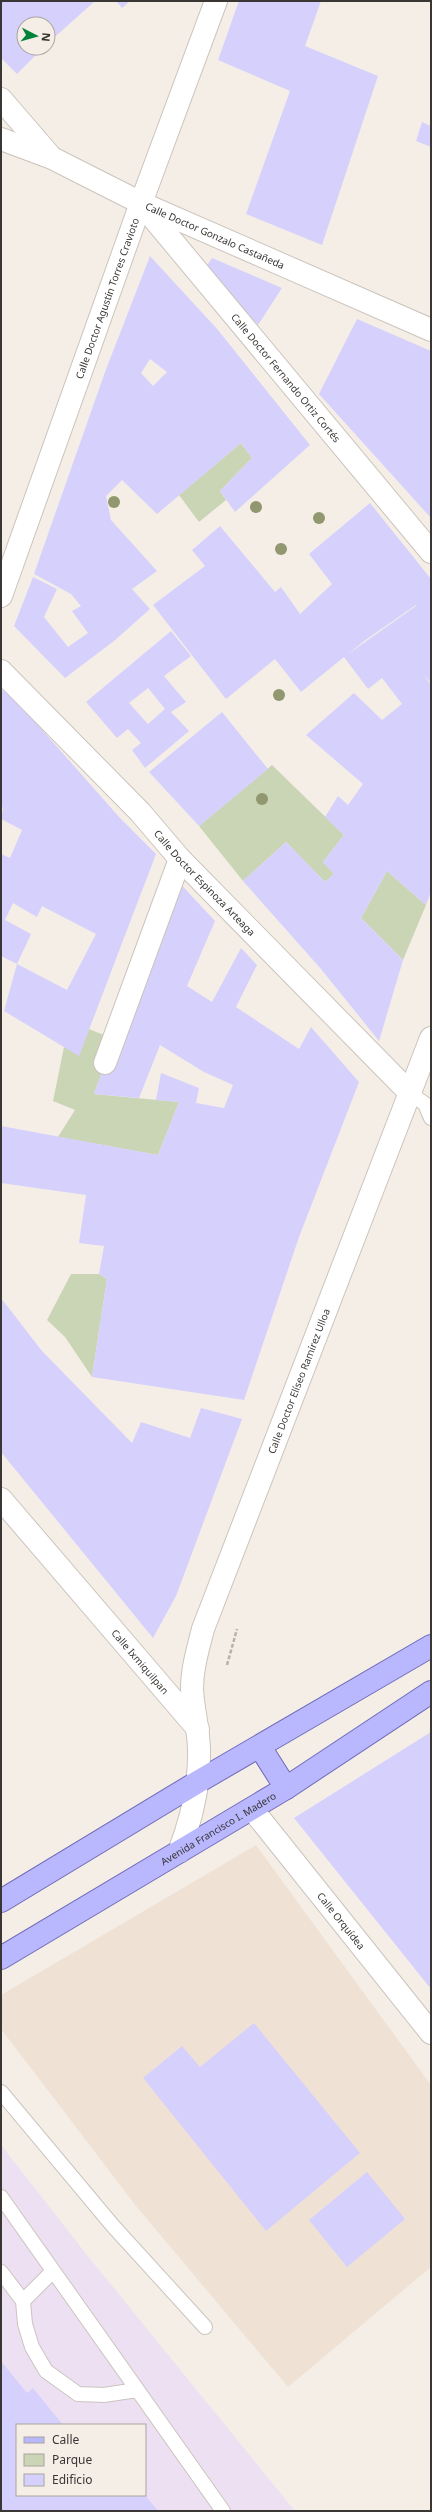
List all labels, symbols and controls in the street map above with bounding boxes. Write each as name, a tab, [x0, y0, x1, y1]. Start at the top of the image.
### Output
north arrow	[16, 16, 56, 56]
text: N	[39, 32, 54, 42]
street label: Calle Doctor Gonzalo Castañeda	[143, 199, 287, 272]
street label: Calle Doctor Agustín Torres Cravioto	[72, 216, 142, 381]
street label: Calle Doctor Fernando Ortiz Cortés	[228, 310, 344, 445]
street label: Calle Doctor Espinoza Arteaga	[151, 827, 259, 939]
street label: Calle Doctor Elíseo Ramírez Ulloa	[264, 1306, 333, 1456]
street label: Calle Ixmiquilpan	[108, 1626, 172, 1697]
street label: Avenida Francisco I. Madero	[158, 1789, 279, 1868]
street label: Calle Orquídea	[314, 1889, 368, 1952]
legend	[16, 2424, 146, 2496]
text: Calle	[52, 2431, 80, 2448]
text: Parque	[52, 2451, 93, 2468]
text: Edificio	[52, 2471, 93, 2488]

